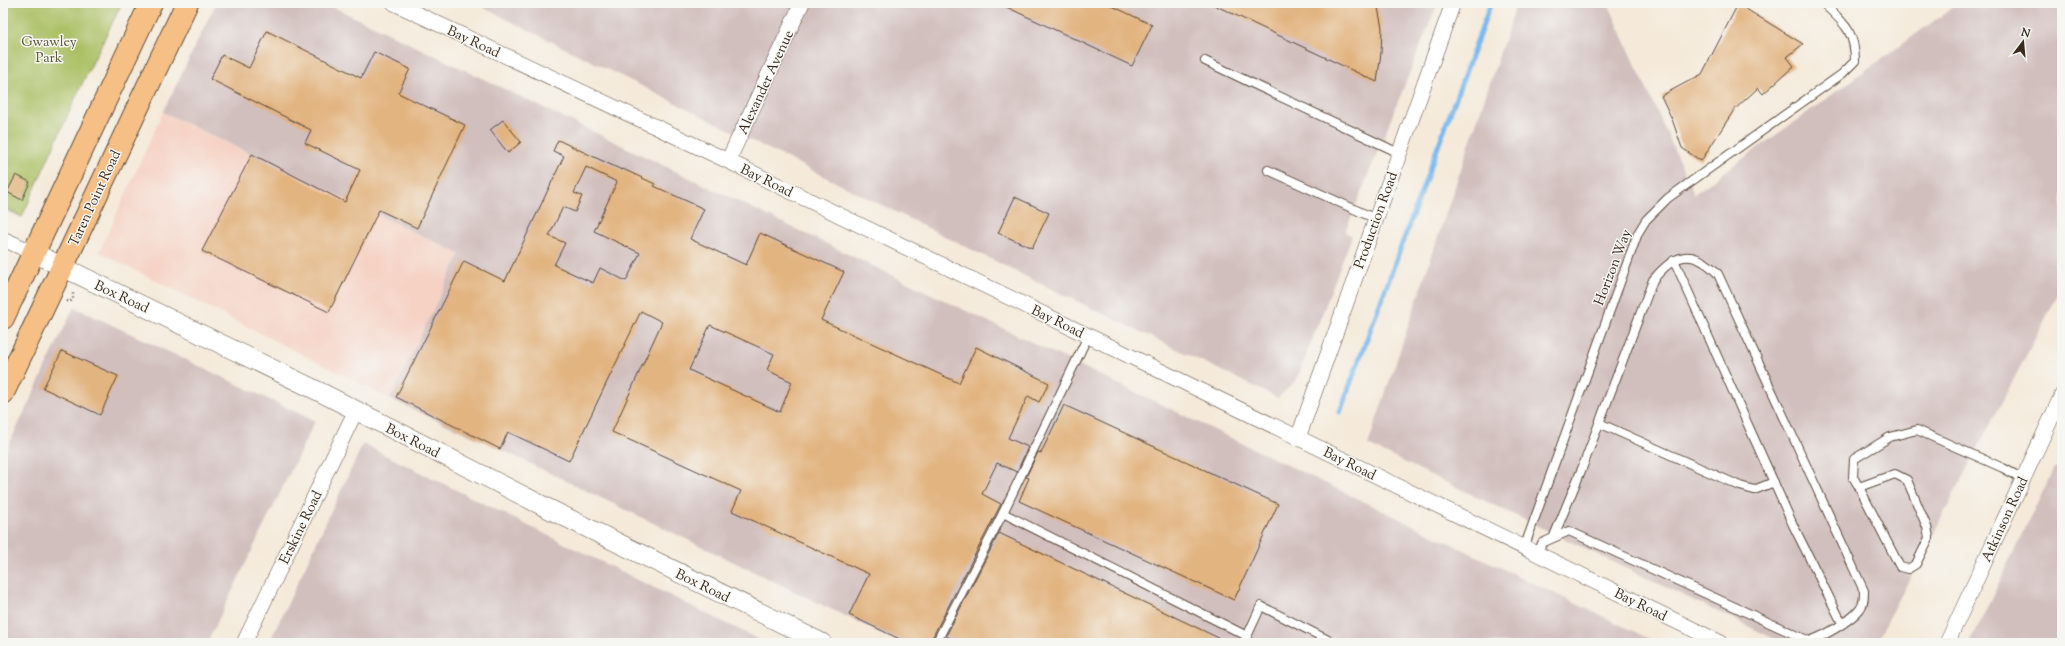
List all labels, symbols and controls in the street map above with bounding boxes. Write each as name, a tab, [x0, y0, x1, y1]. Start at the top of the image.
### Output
street label: Bay Road	[443, 22, 503, 64]
north arrow	[2003, 22, 2043, 62]
text: N	[2018, 24, 2032, 42]
street label: Alexander Avenue	[734, 27, 800, 138]
park label: Gwawley Park	[21, 33, 77, 69]
street label: Taren Point Road	[65, 147, 127, 250]
street label: Bay Road	[736, 160, 796, 203]
street label: Production Road	[1350, 169, 1404, 272]
street label: Horizon Way	[1590, 227, 1638, 309]
street label: Box Road	[90, 276, 152, 319]
street label: Bay Road	[1027, 301, 1087, 344]
street label: Box Road	[382, 420, 443, 464]
street label: Bay Road	[1319, 443, 1379, 486]
street label: Atkinson Road	[1977, 474, 2034, 566]
street label: Erskine Road	[275, 487, 328, 568]
street label: Box Road	[671, 565, 733, 609]
street label: Bay Road	[1610, 584, 1670, 627]

